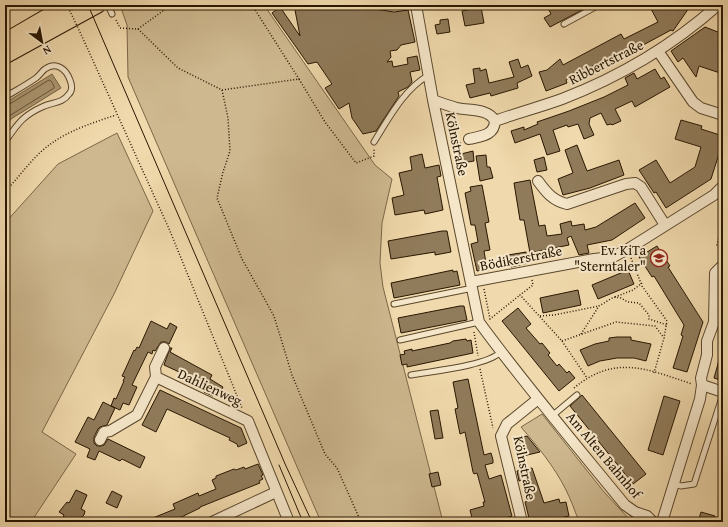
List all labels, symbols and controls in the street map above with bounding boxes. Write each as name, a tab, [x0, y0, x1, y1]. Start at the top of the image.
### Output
north arrow	[22, 22, 62, 62]
street label: Ribbertstraße	[565, 34, 647, 89]
text: N	[39, 42, 55, 60]
street label: Kölnstraße	[440, 110, 474, 178]
street label: Bödikerstraße	[478, 240, 564, 276]
place label: Ev. KiTa "Sterntaler"	[574, 240, 646, 276]
school or university icon: Ev. KiTa "Sterntaler"	[649, 248, 669, 268]
street label: Dahlienweg	[175, 363, 245, 411]
street label: Am Alten Bahnhof	[562, 407, 647, 504]
street label: Kölnstraße	[508, 434, 542, 502]

